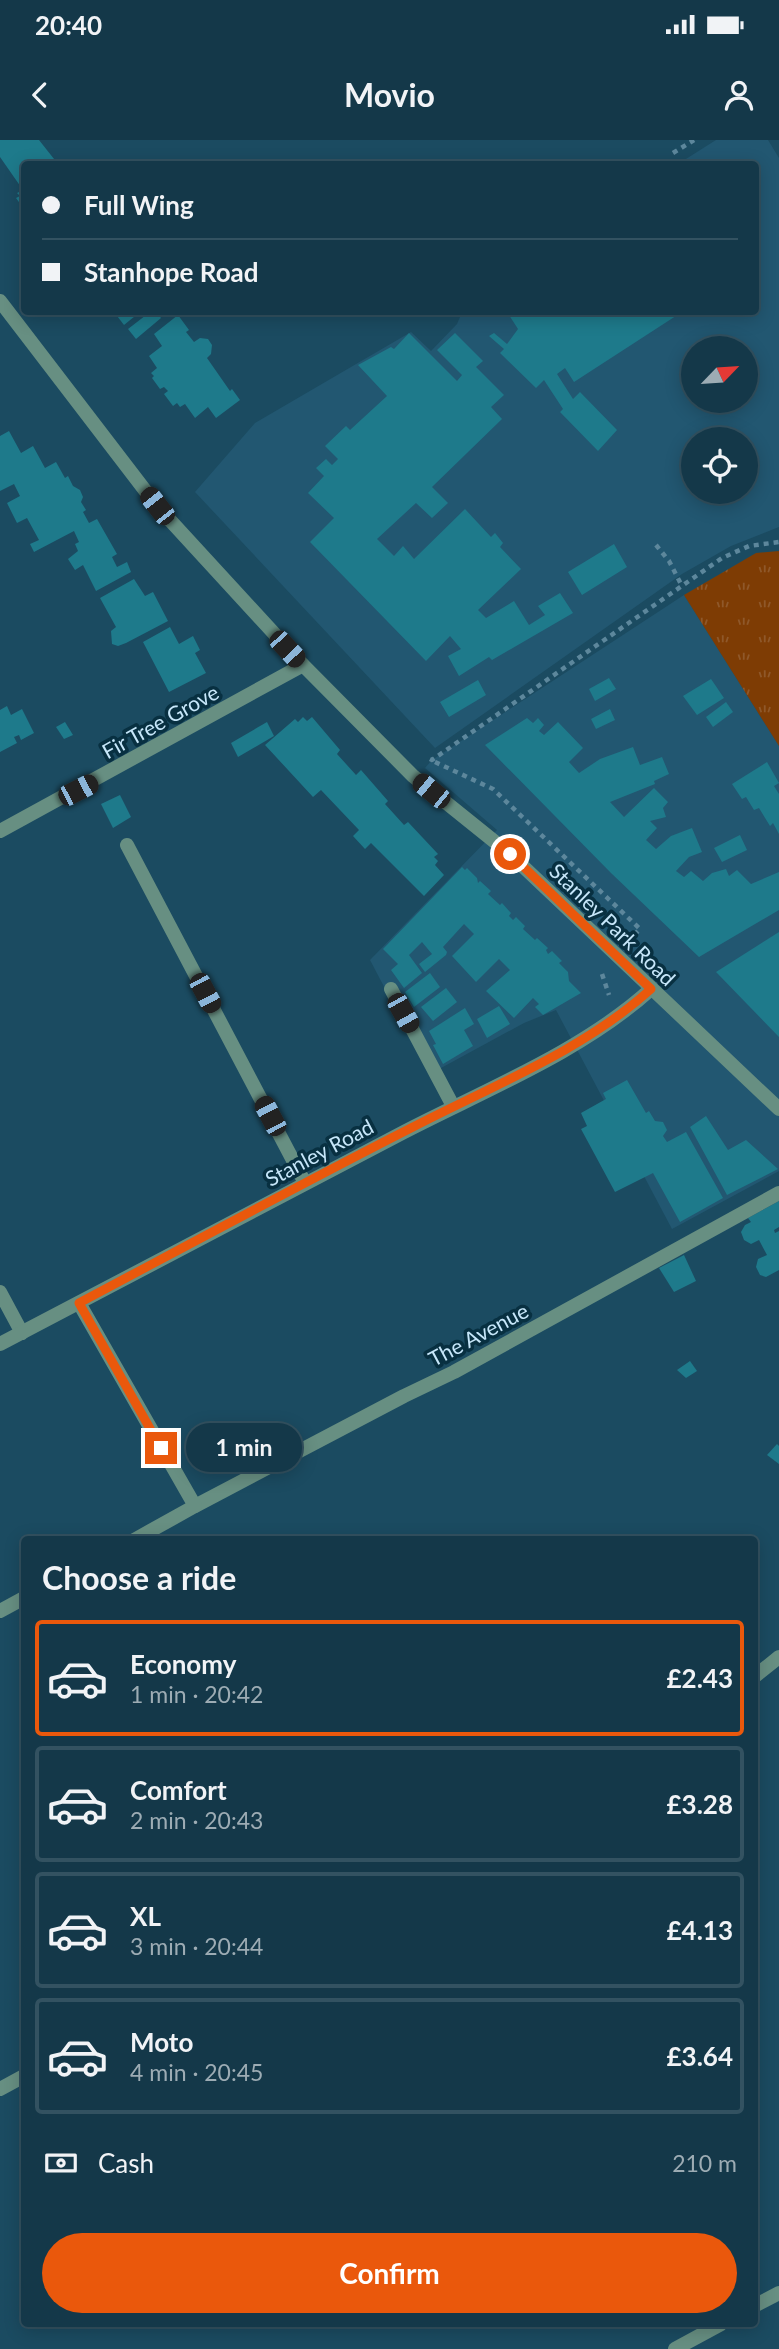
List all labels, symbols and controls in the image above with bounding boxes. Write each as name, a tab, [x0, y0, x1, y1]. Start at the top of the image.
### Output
text: 20:40	[35, 9, 102, 41]
text: Movio	[344, 75, 435, 114]
icon: back	[21, 76, 59, 114]
icon: person	[720, 76, 758, 114]
text: Full Wing	[84, 189, 194, 221]
text: Stanhope Road	[84, 256, 259, 288]
north arrow	[681, 336, 758, 413]
map controls	[681, 336, 758, 504]
button: locate	[681, 427, 758, 504]
car	[136, 483, 179, 529]
car	[265, 626, 310, 672]
street label: Fir Tree Grove	[97, 679, 223, 763]
car	[409, 770, 454, 812]
car	[55, 771, 102, 809]
route start	[494, 838, 526, 870]
street label: Stanley Park Road	[545, 858, 681, 990]
car	[186, 970, 225, 1016]
car	[384, 990, 423, 1036]
car	[251, 1093, 290, 1139]
street label: Stanley Road	[261, 1113, 377, 1191]
street label: The Avenue	[424, 1297, 532, 1371]
callout: 1 min	[186, 1424, 301, 1472]
route end	[145, 1432, 177, 1464]
text: 1 min	[215, 1433, 273, 1461]
text: Choose a ride	[42, 1558, 236, 1597]
icon: car	[46, 1647, 109, 1710]
text: Economy	[130, 1648, 236, 1680]
text: £2.43	[667, 1662, 733, 1694]
text: 1 min · 20:42	[130, 1680, 263, 1708]
icon: car	[46, 1773, 109, 1836]
text: Comfort	[130, 1774, 227, 1806]
text: £3.28	[667, 1788, 733, 1820]
text: 2 min · 20:43	[130, 1806, 263, 1834]
icon: car	[46, 1899, 109, 1962]
text: XL	[130, 1900, 161, 1932]
text: £4.13	[667, 1914, 733, 1946]
text: 3 min · 20:44	[130, 1932, 263, 1960]
icon: car	[46, 2025, 109, 2088]
text: Moto	[130, 2026, 193, 2058]
text: £3.64	[667, 2040, 733, 2072]
text: 4 min · 20:45	[130, 2058, 263, 2086]
icon: cash	[42, 2144, 80, 2182]
text: Cash	[98, 2147, 154, 2179]
text: 210 m	[672, 2149, 737, 2177]
button: Confirm	[42, 2233, 737, 2313]

